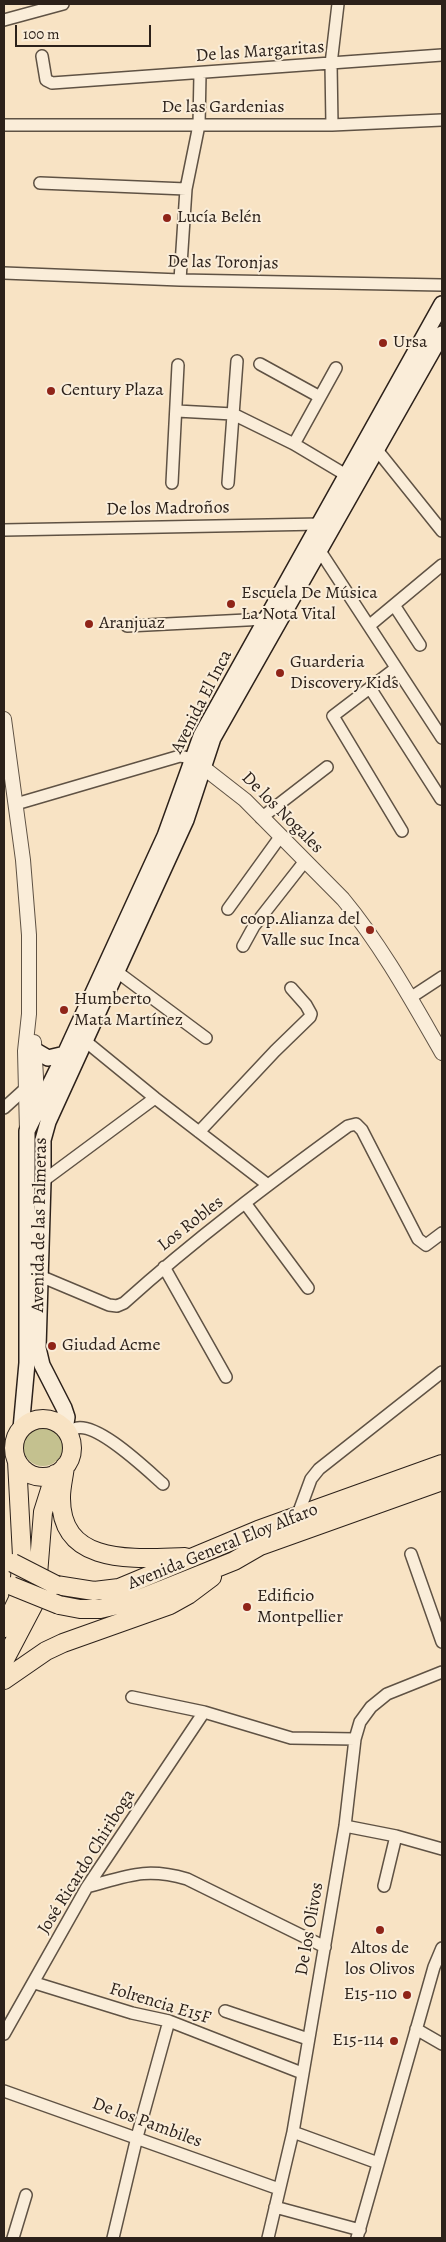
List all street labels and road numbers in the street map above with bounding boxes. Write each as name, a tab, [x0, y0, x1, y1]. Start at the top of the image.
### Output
street label: De las Margaritas	[195, 37, 325, 67]
street label: De las Gardenias	[161, 97, 285, 119]
street label: De las Toronjas	[167, 251, 279, 275]
street label: De los Madroños	[106, 497, 230, 521]
street label: Avenida El Inca	[167, 647, 237, 757]
street label: De los Nogales	[237, 768, 327, 858]
street label: Avenida de las Palmeras	[28, 1137, 52, 1313]
street label: Los Robles	[154, 1192, 228, 1256]
street label: Avenida General Eloy Alfaro	[125, 1499, 321, 1595]
street label: José Ricardo Chiriboga	[34, 1786, 140, 1938]
street label: De los Olivos	[291, 1881, 329, 1977]
street label: Folrencia E15F	[107, 1978, 213, 2030]
street label: De los Pambiles	[89, 2093, 205, 2153]

